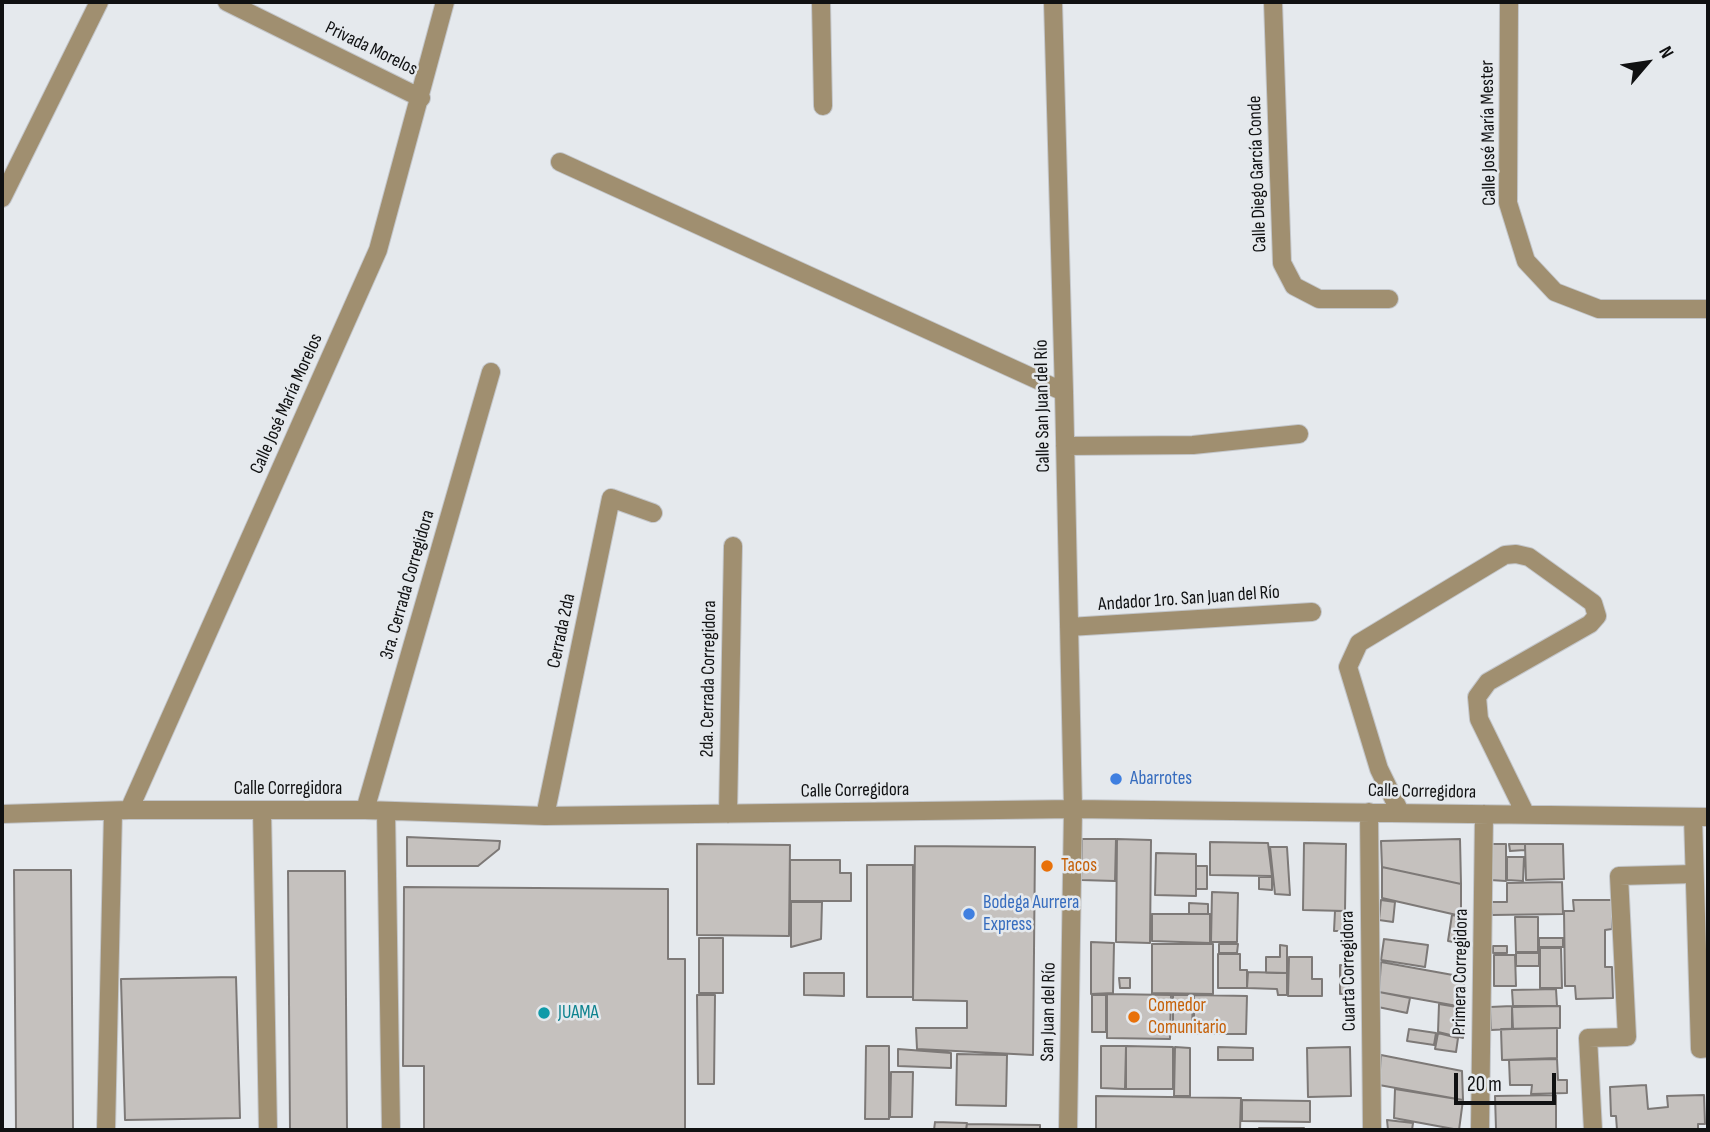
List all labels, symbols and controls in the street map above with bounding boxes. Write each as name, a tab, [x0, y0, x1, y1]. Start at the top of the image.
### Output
street label: Privada Morelos	[321, 17, 421, 81]
north arrow	[1612, 28, 1682, 98]
text: N	[1653, 43, 1678, 63]
street label: Calle José María Mester	[1476, 60, 1502, 206]
street label: Calle Diego García Conde	[1244, 95, 1272, 253]
street label: Calle José María Morelos	[246, 330, 328, 478]
street label: Calle San Juan del Río	[1030, 339, 1056, 473]
street label: 3ra. Cerrada Corregidora	[376, 508, 440, 662]
street label: Andador 1ro. San Juan del Río	[1097, 581, 1281, 617]
street label: Cerrada 2da	[543, 592, 581, 670]
street label: 2da. Cerrada Corregidora	[696, 600, 722, 758]
place label: Abarrotes	[1130, 768, 1192, 790]
marker: Abarrotes	[1108, 771, 1124, 787]
street label: Calle Corregidora	[234, 778, 342, 800]
street label: Calle Corregidora	[801, 779, 909, 803]
street label: Calle Corregidora	[1368, 780, 1476, 804]
place label: Tacos	[1061, 855, 1097, 877]
marker: Tacos	[1039, 858, 1055, 874]
place label: Bodega Aurrera Express	[983, 892, 1079, 936]
marker: Bodega Aurrera Express	[961, 906, 977, 922]
street label: Primera Corregidora	[1448, 908, 1474, 1036]
street label: Cuarta Corregidora	[1337, 910, 1361, 1032]
street label: San Juan del Río	[1037, 962, 1061, 1062]
place label: Comedor Comunitario	[1148, 995, 1227, 1039]
place label: JUAMA	[558, 1002, 599, 1024]
marker: JUAMA	[536, 1005, 552, 1021]
marker: Comedor Comunitario	[1126, 1009, 1142, 1025]
scale bar	[1458, 1058, 1560, 1102]
text: 20 m	[1467, 1072, 1502, 1097]

